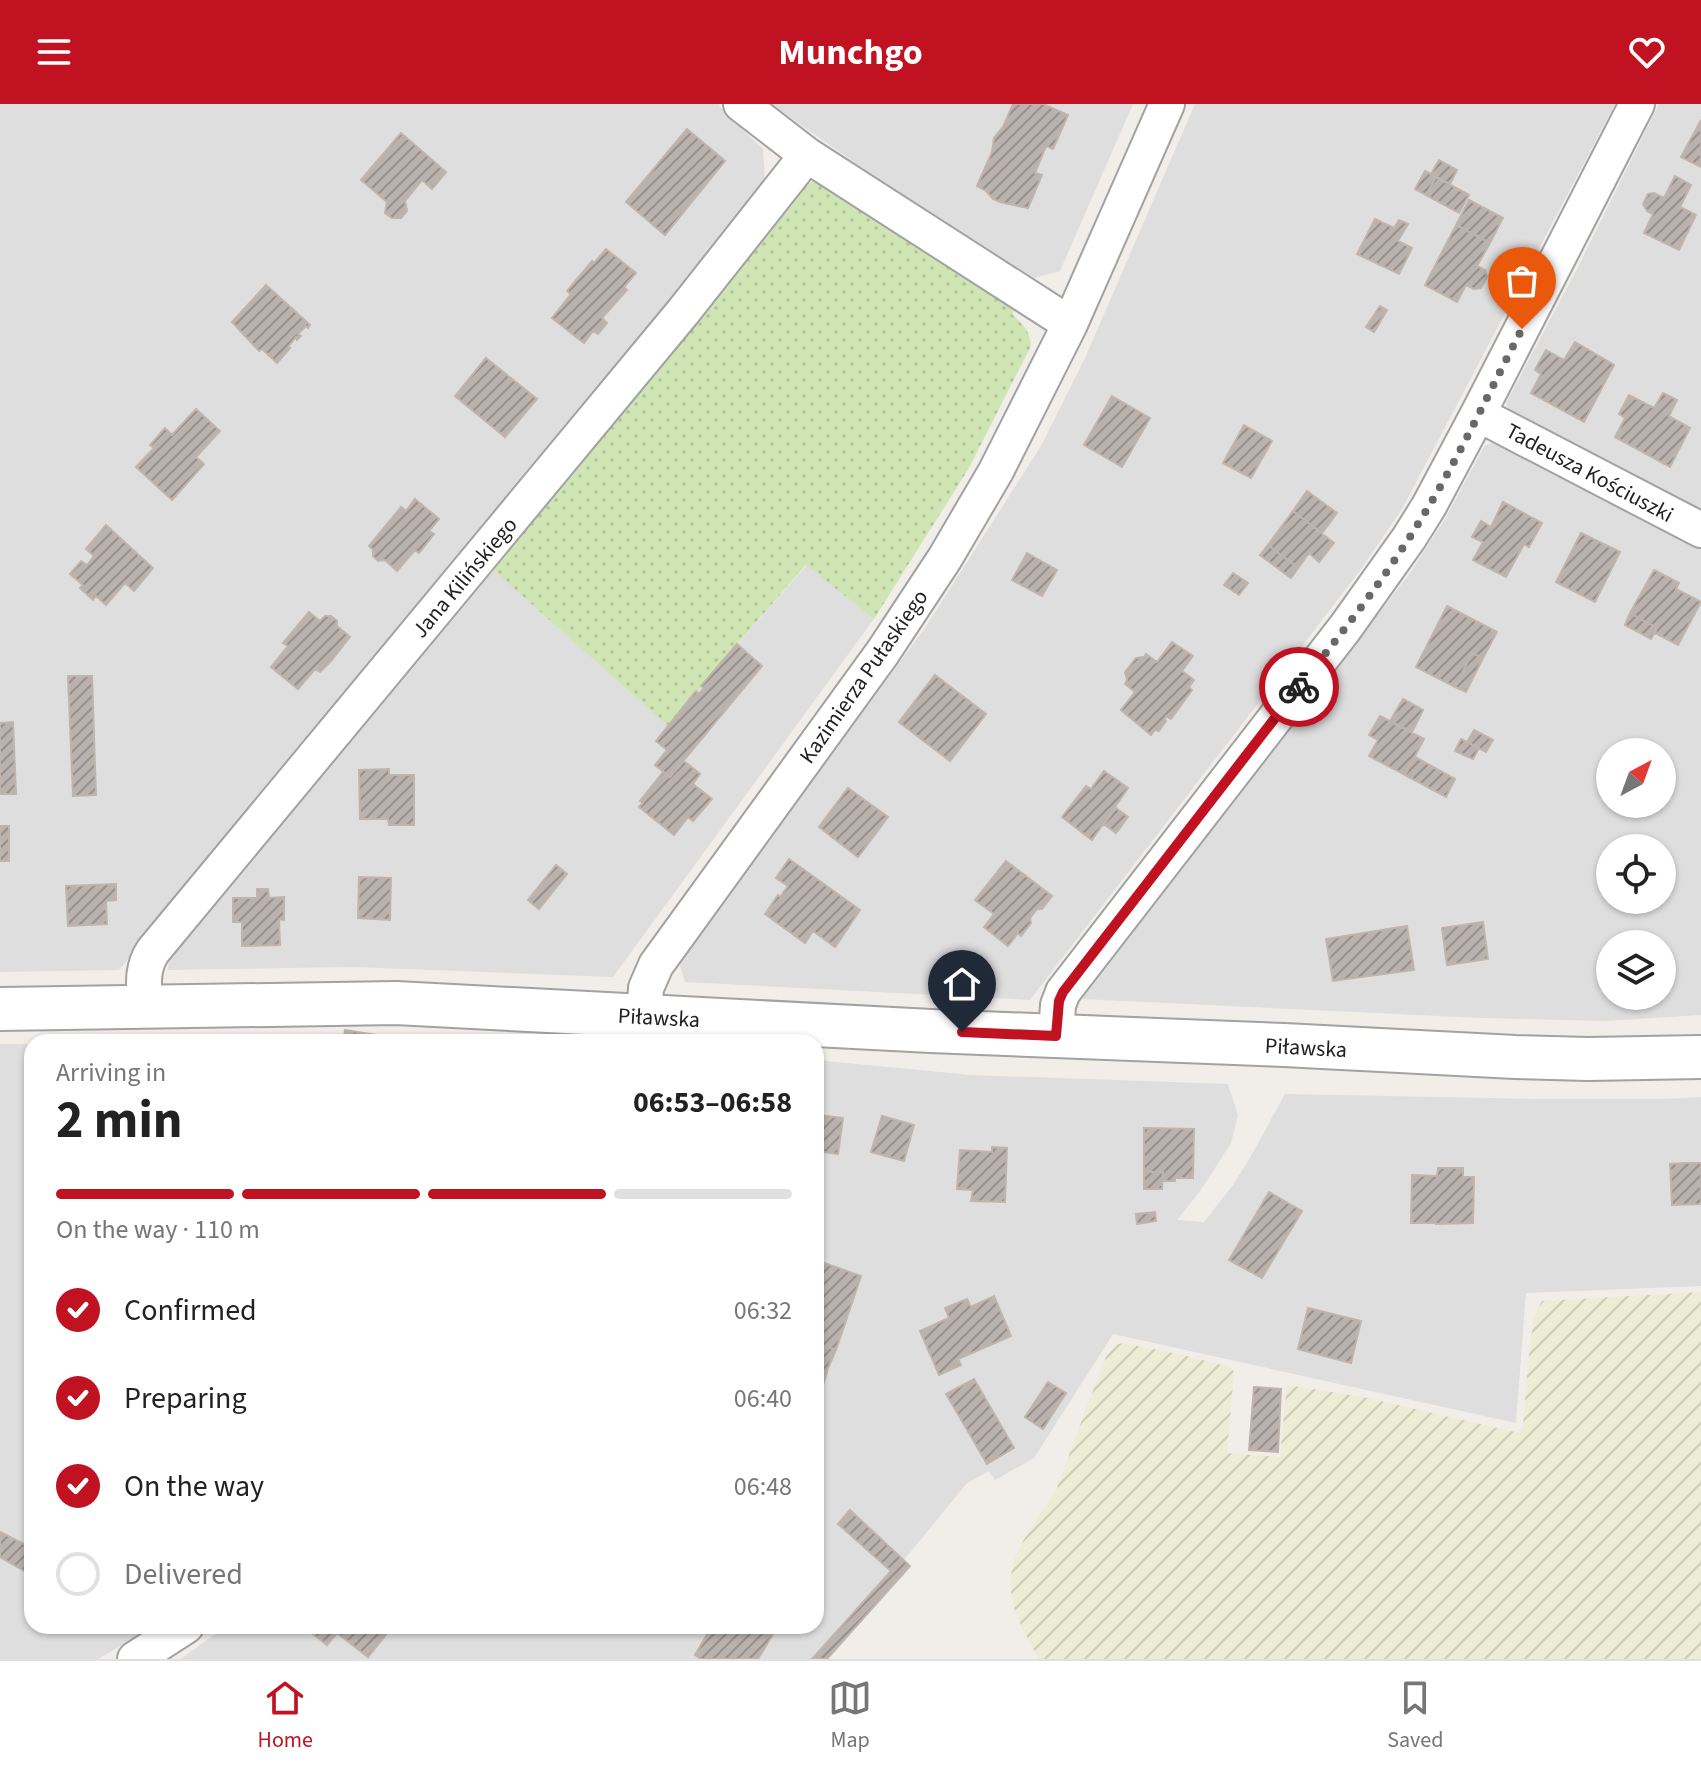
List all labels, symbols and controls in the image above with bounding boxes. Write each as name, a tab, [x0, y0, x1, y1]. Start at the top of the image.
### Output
text: Munchgo	[778, 27, 923, 78]
icon: menu	[32, 30, 76, 74]
icon: heart	[1625, 30, 1669, 74]
pin	[1488, 247, 1556, 329]
icon: bag	[1500, 259, 1544, 303]
street label: Tadeusza Kościuszki	[1500, 415, 1679, 531]
street label: Jana Kilińskiego	[405, 510, 525, 645]
street label: Kazimierza Pułaskiego	[792, 583, 936, 770]
courier	[1259, 647, 1339, 727]
icon: bike	[1277, 665, 1321, 709]
north arrow	[1596, 738, 1676, 818]
map controls	[1596, 738, 1676, 1010]
button: locate	[1596, 834, 1676, 914]
button: layers	[1596, 930, 1676, 1010]
pin	[928, 950, 996, 1032]
icon: home	[940, 962, 984, 1006]
street label: Piławska	[617, 1000, 701, 1036]
street label: Piławska	[1264, 1030, 1348, 1066]
text: Arriving in	[56, 1054, 166, 1091]
text: 06:53–06:58	[633, 1081, 792, 1124]
text: 2 min	[56, 1084, 183, 1158]
text: On the way · 110 m	[56, 1211, 260, 1248]
icon: check	[56, 1288, 100, 1332]
text: Confirmed	[124, 1289, 257, 1332]
text: 06:32	[734, 1292, 792, 1329]
icon: check	[56, 1376, 100, 1420]
text: Preparing	[124, 1377, 247, 1420]
text: 06:40	[734, 1380, 792, 1417]
icon: check	[56, 1464, 100, 1508]
text: On the way	[124, 1465, 264, 1508]
text: 06:48	[734, 1468, 792, 1505]
text: Delivered	[124, 1553, 243, 1596]
tab: Home	[258, 1676, 313, 1756]
tab: Map	[828, 1676, 872, 1756]
tab: Saved	[1387, 1676, 1443, 1756]

